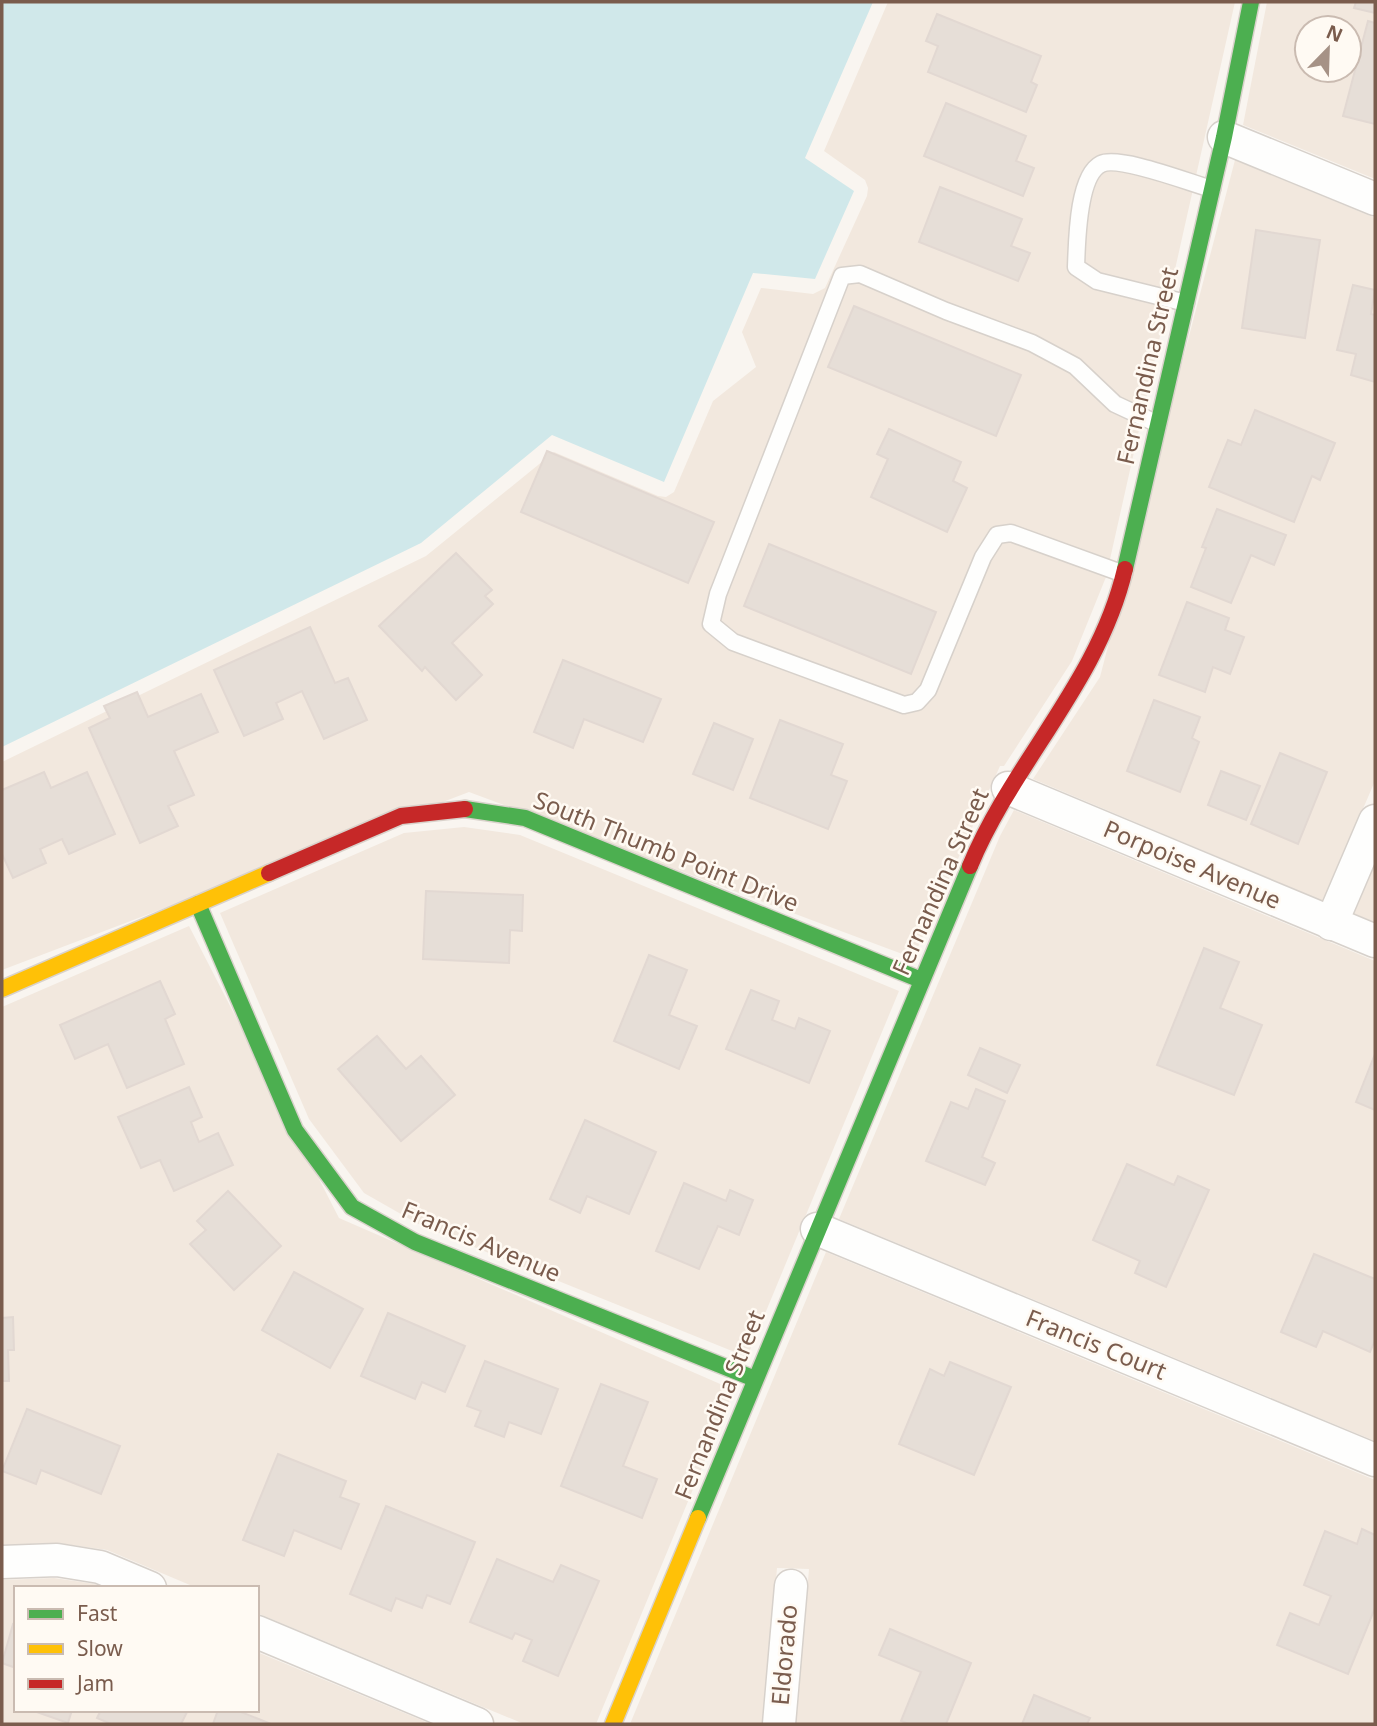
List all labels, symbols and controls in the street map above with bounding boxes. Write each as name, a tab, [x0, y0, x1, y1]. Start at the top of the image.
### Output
north arrow	[1293, 14, 1363, 84]
text: N	[1322, 18, 1347, 48]
street label: Fernandina Street	[1108, 263, 1185, 468]
street label: South Thumb Point Drive	[529, 782, 804, 919]
street label: Fernandina Street	[884, 782, 996, 980]
street label: Porpoise Avenue	[1099, 811, 1286, 916]
street label: Francis Avenue	[397, 1192, 566, 1289]
street label: Francis Court	[1021, 1300, 1172, 1387]
street label: Fernandina Street	[666, 1305, 772, 1504]
legend	[14, 1586, 259, 1712]
text: Fast	[77, 1599, 118, 1627]
street label: Eldorado	[763, 1603, 804, 1707]
text: Slow	[77, 1634, 123, 1662]
text: Jam	[75, 1669, 114, 1697]

